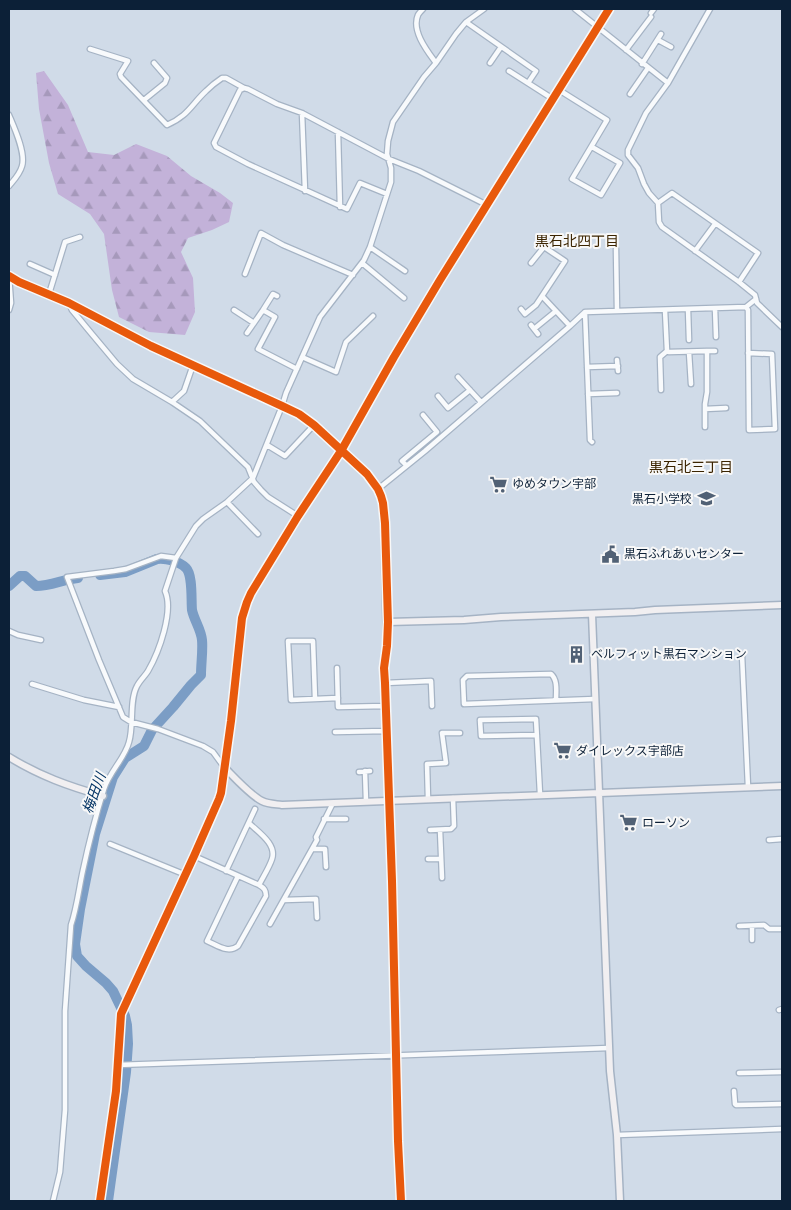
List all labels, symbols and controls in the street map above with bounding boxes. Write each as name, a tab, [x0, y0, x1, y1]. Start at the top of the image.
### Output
district label: 黒石北四丁目	[535, 233, 619, 249]
district label: 黒石北三丁目	[649, 459, 733, 475]
supermarket icon: ゆめタウン宇部	[488, 474, 508, 494]
place label: ゆめタウン宇部	[512, 477, 596, 490]
school or university icon: 黒石小学校	[696, 489, 716, 509]
place label: 黒石小学校	[632, 492, 692, 505]
public building icon: 黒石ふれあいセンター	[600, 544, 620, 564]
place label: 黒石ふれあいセンター	[624, 547, 744, 560]
building icon: ベルフィット黒石マンション	[567, 644, 587, 664]
place label: ベルフィット黒石マンション	[591, 647, 747, 660]
supermarket icon: ダイレックス宇部店	[552, 741, 572, 761]
place label: ダイレックス宇部店	[576, 744, 684, 757]
water label: 梅田川	[79, 769, 109, 815]
supermarket icon: ローソン	[618, 813, 638, 833]
place label: ローソン	[642, 816, 690, 829]

